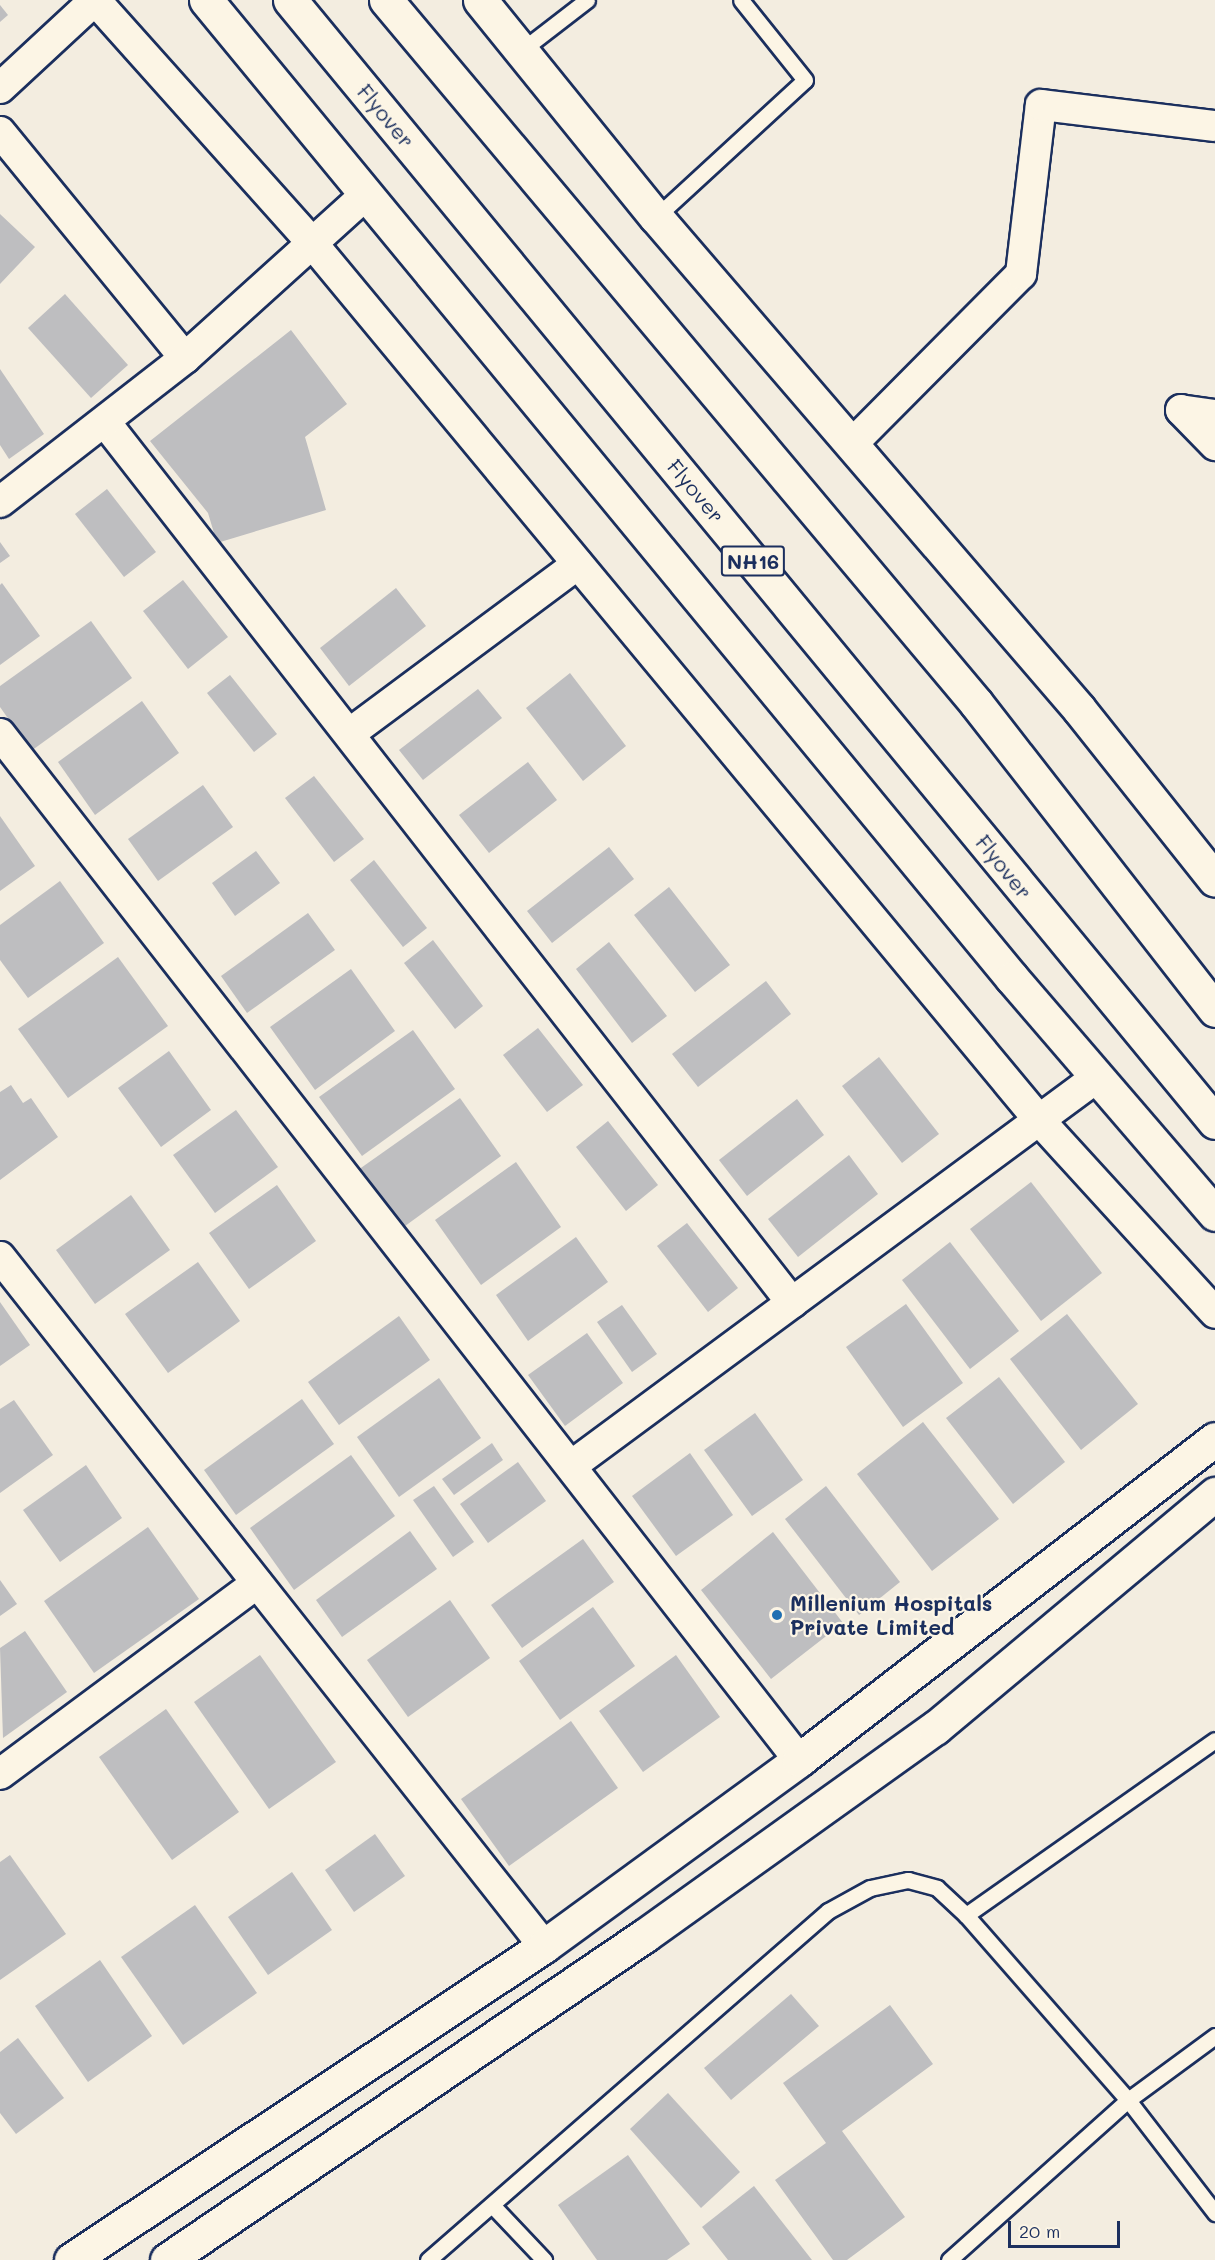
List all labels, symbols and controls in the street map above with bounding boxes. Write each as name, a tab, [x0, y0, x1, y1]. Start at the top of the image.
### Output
street label: Flyover	[352, 79, 420, 153]
street label: Flyover	[662, 454, 730, 528]
road number: NH16	[720, 544, 786, 578]
street label: Flyover	[971, 830, 1037, 904]
place label: Millenium Hospitals Private Limited	[790, 1590, 992, 1640]
marker: Millenium Hospitals Private Limited	[768, 1606, 786, 1624]
scale bar	[1011, 2209, 1124, 2247]
text: 20 m	[1019, 2219, 1060, 2243]

